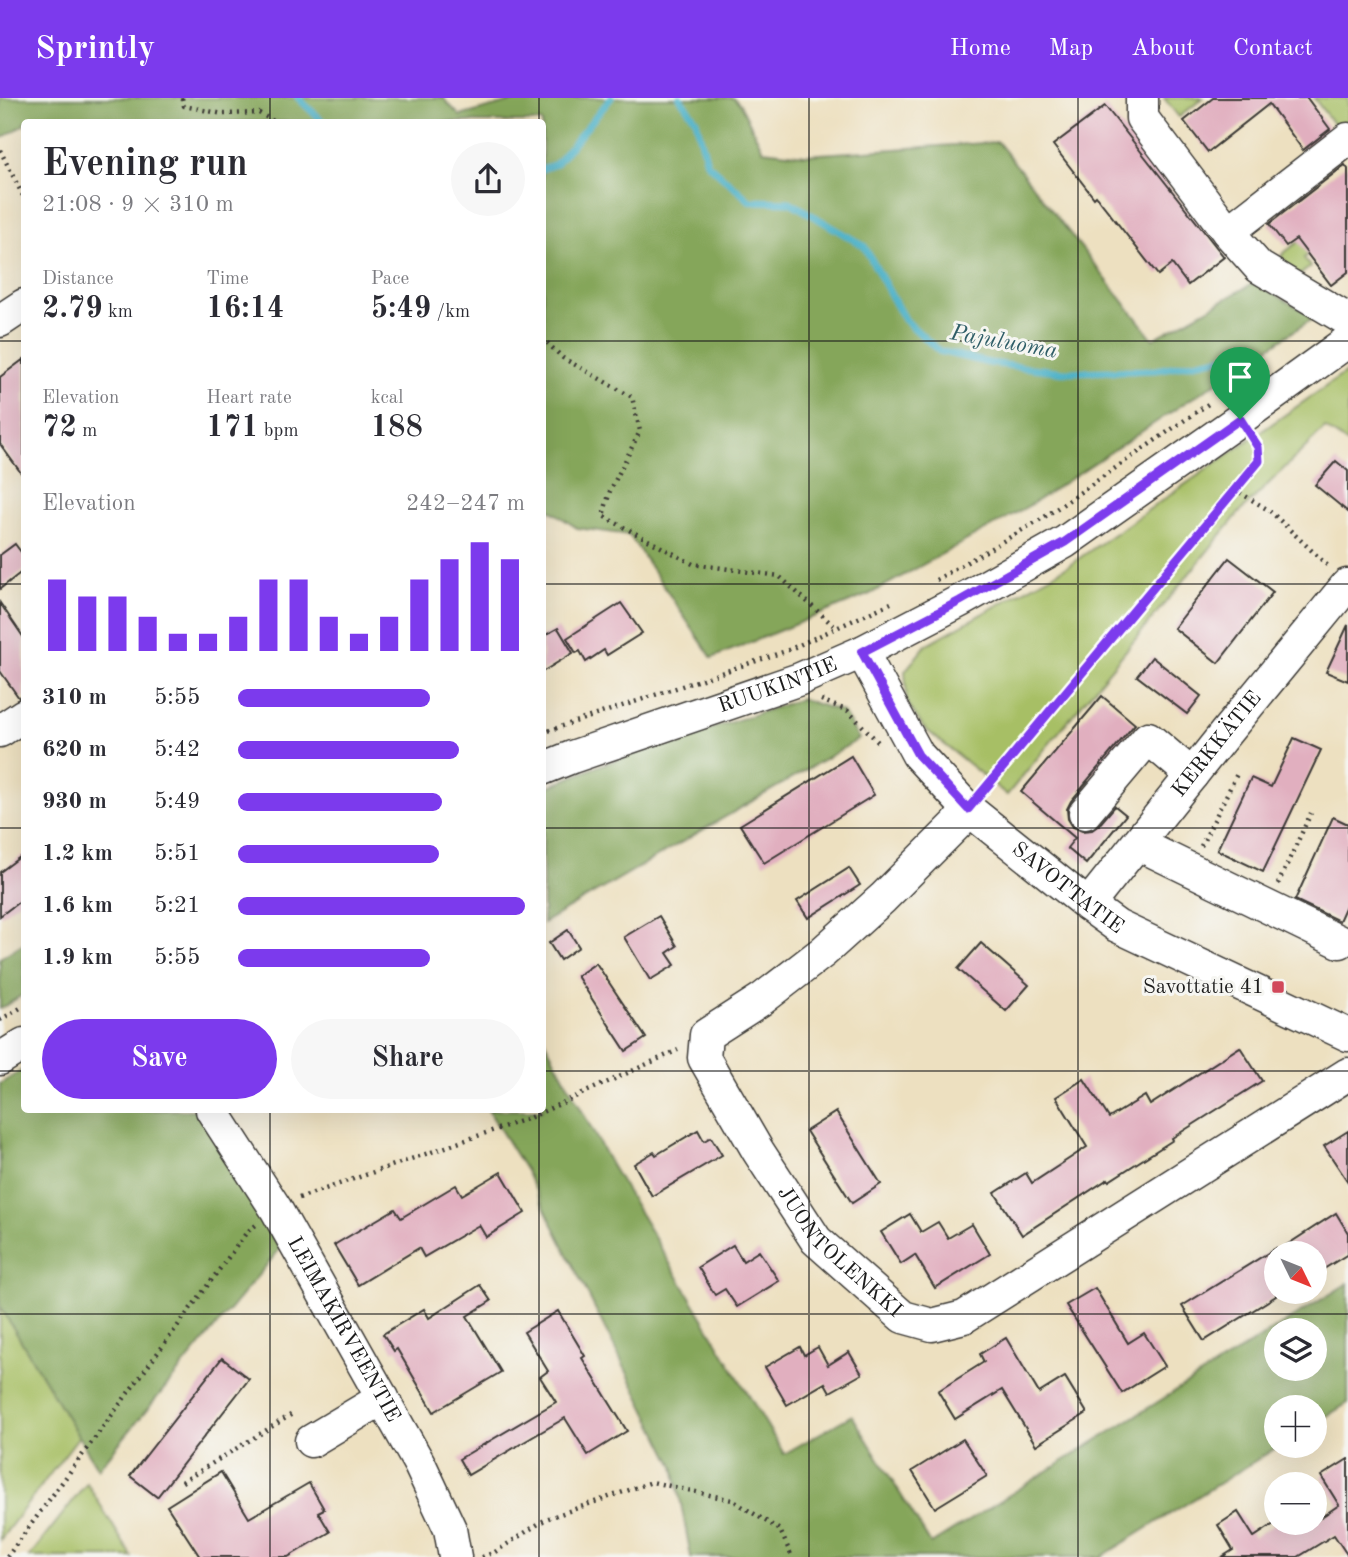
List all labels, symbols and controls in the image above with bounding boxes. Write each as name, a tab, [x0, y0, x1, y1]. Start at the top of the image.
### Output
text: Sprintly	[35, 33, 155, 66]
text: Home	[950, 37, 1011, 61]
text: Map	[1049, 37, 1093, 61]
text: About	[1131, 37, 1195, 61]
text: Contact	[1233, 37, 1313, 61]
button: share	[451, 142, 525, 216]
text: Evening run	[42, 146, 248, 184]
text: 21:08 · 9 × 310 m	[42, 193, 234, 216]
text: Distance	[42, 270, 114, 289]
text: Time	[206, 270, 249, 289]
text: Pace	[371, 270, 409, 289]
text: 2.79	[42, 294, 103, 324]
text: 16:14	[206, 294, 284, 324]
text: 5:49	[371, 294, 431, 324]
text: km	[103, 303, 133, 322]
text: /km	[431, 303, 470, 322]
water label: Pajuluoma	[947, 321, 1059, 364]
pin	[1210, 347, 1270, 419]
icon: arrive	[1221, 358, 1259, 396]
text: Elevation	[42, 389, 119, 408]
text: Heart rate	[206, 389, 292, 408]
text: kcal	[371, 389, 403, 408]
text: 72	[42, 413, 77, 443]
text: 171	[206, 413, 259, 443]
text: 188	[371, 413, 423, 443]
text: m	[77, 422, 97, 441]
text: bpm	[259, 422, 299, 441]
text: Elevation	[42, 492, 136, 515]
text: 242–247 m	[406, 492, 525, 515]
street label: RUUKINTIE	[715, 654, 840, 717]
text: 310 m	[42, 686, 107, 709]
text: 5:55	[154, 686, 200, 709]
street label: KERKKÄTIE	[1168, 687, 1266, 801]
text: 620 m	[42, 738, 107, 761]
text: 5:42	[154, 738, 200, 761]
text: 930 m	[42, 790, 107, 813]
text: 5:49	[154, 790, 200, 813]
street label: SAVOTTATIE	[1008, 838, 1127, 938]
text: 1.2 km	[42, 842, 113, 865]
text: 5:51	[154, 842, 200, 865]
text: 1.6 km	[42, 894, 113, 917]
text: 5:21	[154, 894, 200, 917]
text: 1.9 km	[42, 946, 113, 969]
text: 5:55	[154, 946, 200, 969]
place label: Savottatie 41	[1143, 977, 1264, 998]
marker: Savottatie 41	[1270, 979, 1286, 995]
button: Save	[42, 1019, 277, 1099]
button: Share	[291, 1019, 525, 1099]
street label: JUONTOLENKKI	[774, 1183, 906, 1321]
street label: LEIMAKIRVEENTIE	[283, 1233, 404, 1426]
north arrow	[1264, 1241, 1326, 1304]
map controls	[1264, 1241, 1327, 1535]
button: layers	[1264, 1318, 1327, 1381]
button: +	[1264, 1395, 1327, 1458]
button: −	[1264, 1472, 1327, 1535]

